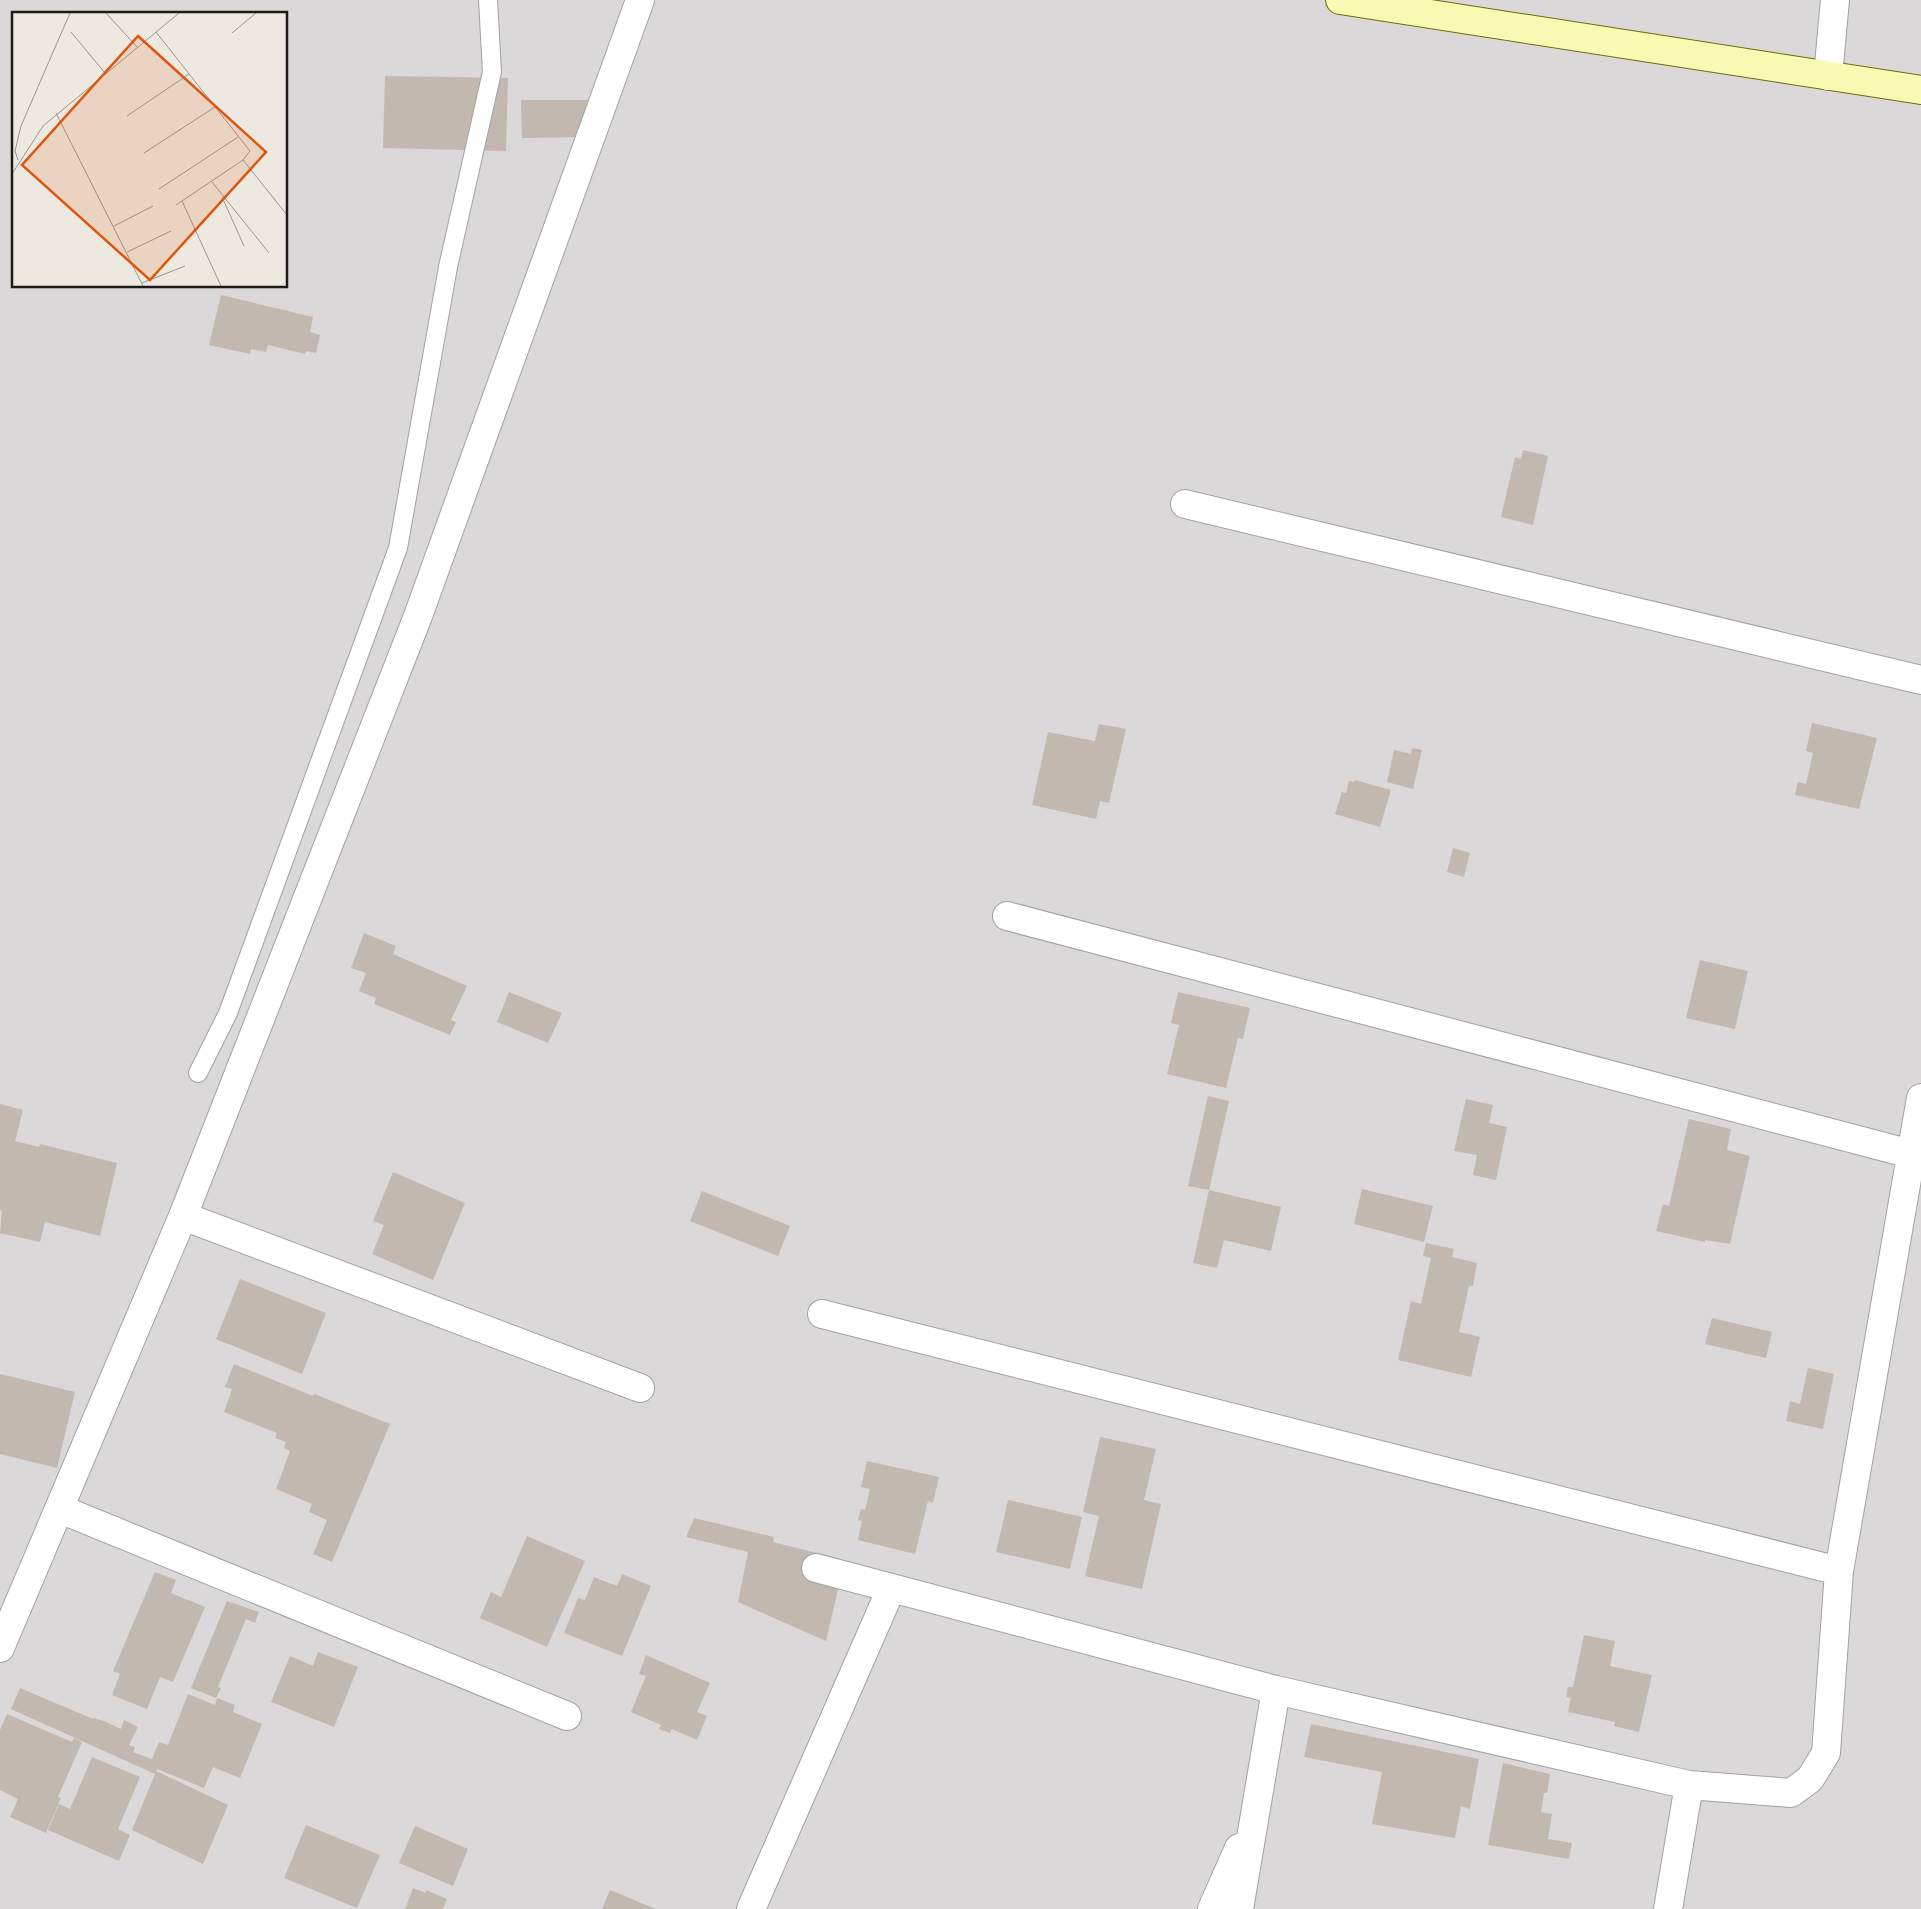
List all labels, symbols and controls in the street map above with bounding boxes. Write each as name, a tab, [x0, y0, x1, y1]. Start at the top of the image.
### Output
inset map	[12, 12, 288, 288]

